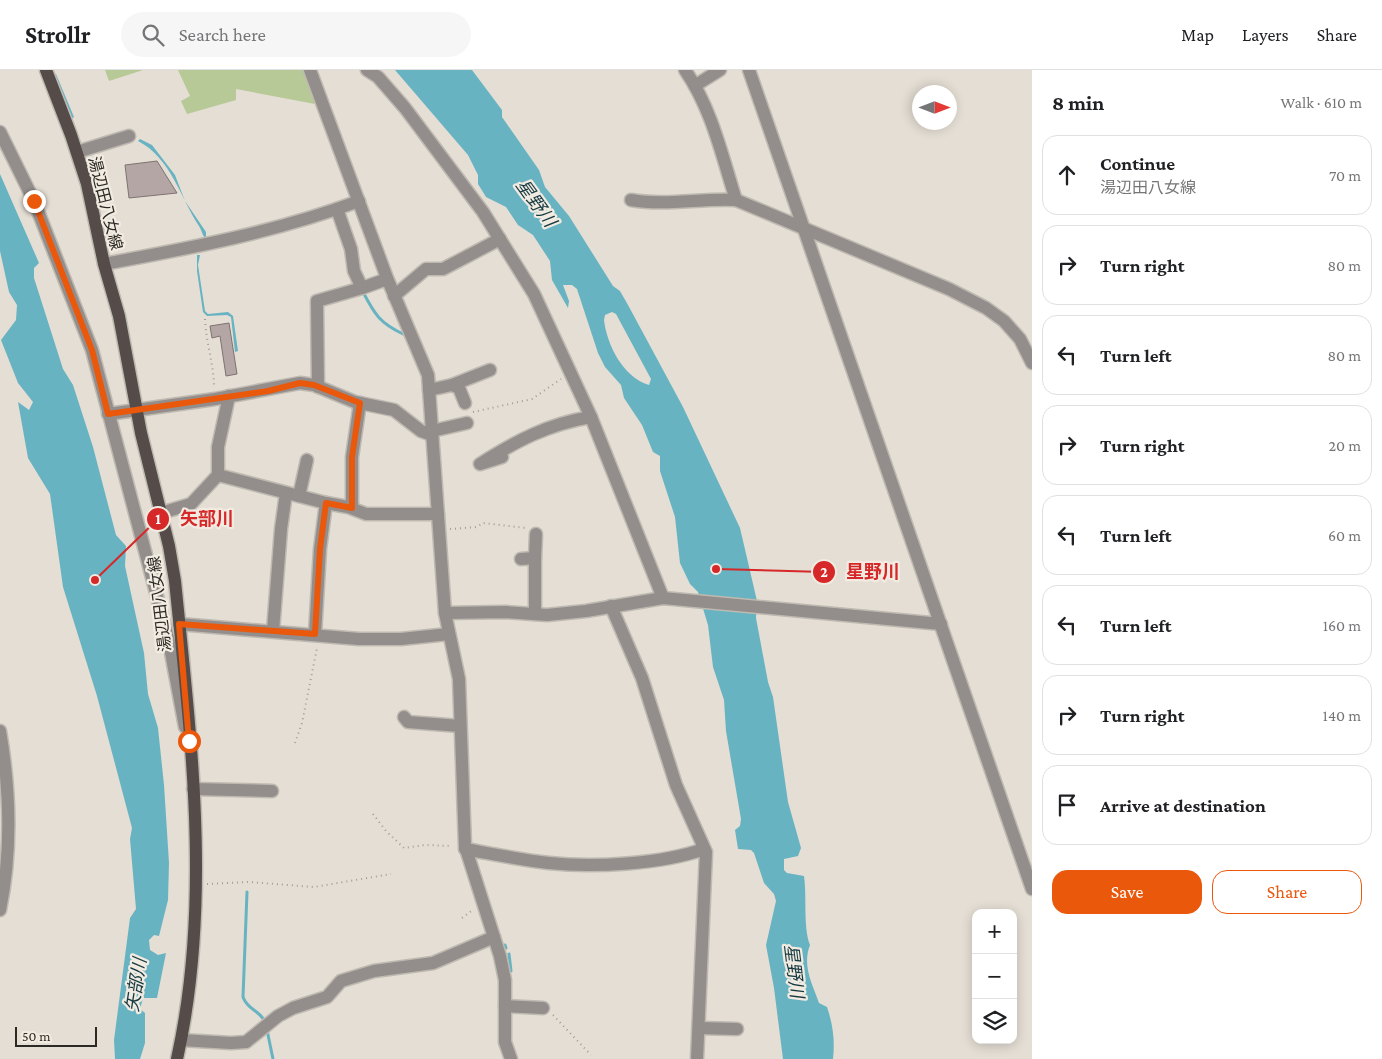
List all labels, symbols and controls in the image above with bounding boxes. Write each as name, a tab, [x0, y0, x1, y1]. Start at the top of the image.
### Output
search box	[121, 12, 471, 57]
text: Strollr	[25, 21, 91, 48]
icon: search	[139, 21, 167, 49]
text: Search here	[179, 24, 266, 45]
text: Map	[1181, 25, 1214, 45]
text: Layers	[1242, 25, 1289, 45]
text: Share	[1317, 25, 1357, 45]
north arrow	[912, 85, 957, 130]
text: 8 min	[1052, 91, 1104, 115]
text: Walk · 610 m	[1281, 94, 1362, 111]
text: Continue	[1100, 153, 1175, 174]
street label: 湯辺田八女線	[86, 154, 125, 252]
icon: ahead	[1053, 161, 1081, 189]
text: 70 m	[1329, 167, 1361, 184]
water label: 星野川	[512, 175, 561, 232]
text: 湯辺田八女線	[1100, 179, 1196, 196]
route end	[23, 190, 46, 213]
icon: right	[1053, 251, 1081, 279]
text: Turn right	[1100, 255, 1185, 276]
text: 80 m	[1327, 257, 1361, 274]
icon: left	[1053, 341, 1081, 369]
text: Turn left	[1100, 345, 1172, 366]
text: 80 m	[1327, 347, 1361, 364]
icon: right	[1053, 431, 1081, 459]
text: Turn right	[1100, 435, 1185, 456]
text: 20 m	[1328, 437, 1361, 454]
callout: 矢部川	[145, 503, 244, 536]
text: 矢部川	[180, 509, 234, 529]
text: 1	[155, 511, 161, 527]
icon: left	[1053, 521, 1081, 549]
text: Turn left	[1100, 525, 1172, 546]
text: 60 m	[1328, 527, 1361, 544]
street label: 湯辺田八女線	[145, 555, 174, 653]
callout: 星野川	[811, 555, 910, 588]
text: 星野川	[846, 562, 900, 582]
text: 2	[820, 564, 828, 580]
icon: left	[1053, 611, 1081, 639]
text: Turn left	[1100, 615, 1172, 636]
text: 160 m	[1323, 617, 1361, 634]
icon: right	[1053, 701, 1081, 729]
text: Turn right	[1100, 705, 1185, 726]
text: 140 m	[1323, 707, 1361, 724]
route start	[178, 730, 201, 753]
icon: arrive	[1053, 791, 1081, 819]
text: Arrive at destination	[1100, 795, 1266, 816]
button: Save	[1052, 870, 1202, 914]
button: Share	[1212, 870, 1362, 914]
map controls	[972, 909, 1017, 1044]
button: +	[972, 909, 1017, 954]
water label: 星野川	[781, 943, 807, 1001]
button: −	[972, 954, 1017, 999]
water label: 矢部川	[122, 955, 150, 1013]
button: layers	[972, 999, 1017, 1044]
scale bar	[15, 1024, 98, 1047]
text: 50 m	[22, 1028, 50, 1044]

